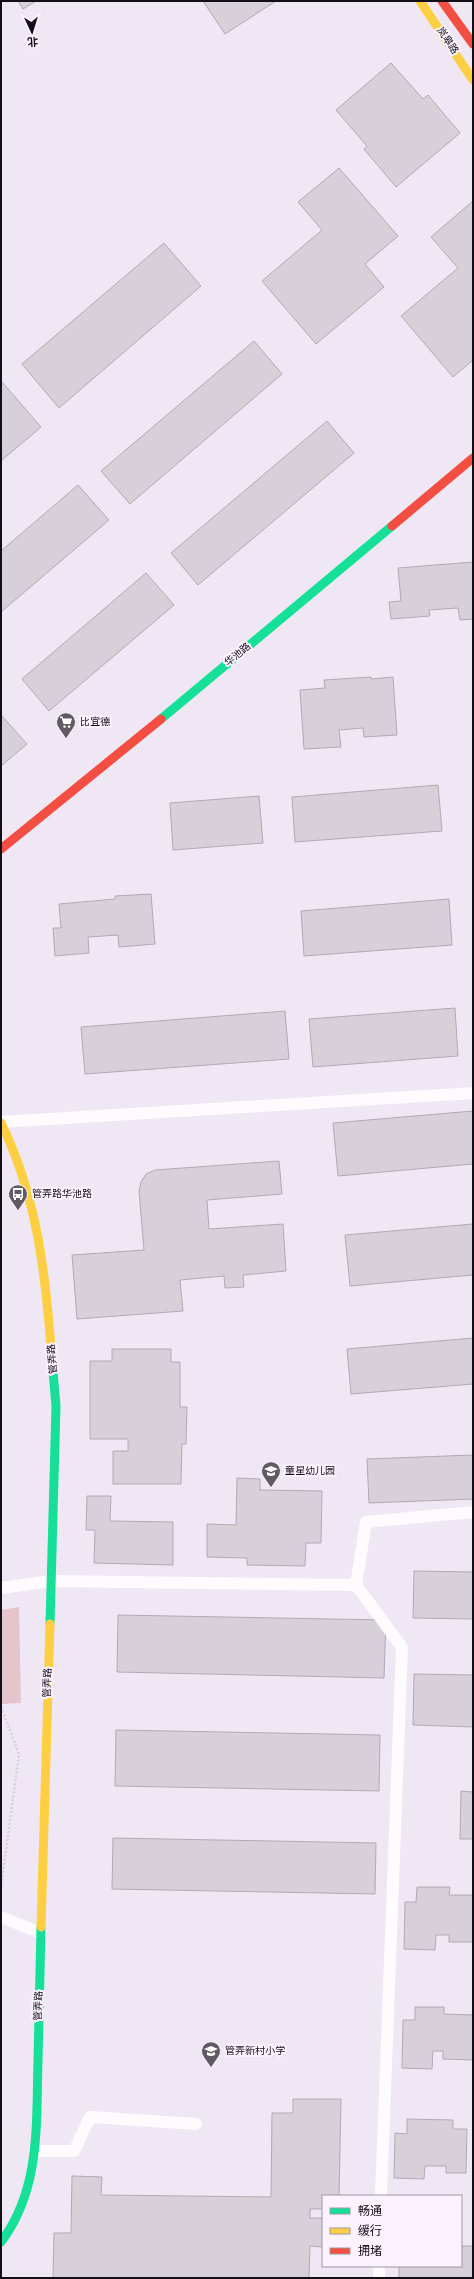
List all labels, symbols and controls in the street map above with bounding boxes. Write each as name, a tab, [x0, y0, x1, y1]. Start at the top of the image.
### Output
north arrow	[12, 12, 52, 52]
street label: 岚皋路	[433, 25, 461, 57]
text: 北	[27, 34, 39, 48]
street label: 华池路	[222, 640, 254, 670]
supermarket icon: 比宜德	[55, 711, 77, 739]
place label: 比宜德	[80, 716, 110, 729]
bus stop icon: 管弄路华池路	[7, 1183, 29, 1211]
place label: 管弄路华池路	[32, 1188, 92, 1201]
street label: 管弄路	[45, 1343, 61, 1375]
school or university icon: 童星幼儿园	[260, 1460, 282, 1488]
place label: 童星幼儿园	[285, 1465, 335, 1478]
street label: 管弄路	[41, 1668, 55, 1698]
street label: 管弄路	[32, 1991, 46, 2021]
school or university icon: 管弄新村小学	[200, 2040, 222, 2068]
place label: 管弄新村小学	[225, 2045, 285, 2058]
legend	[322, 2195, 462, 2267]
text: 畅通	[358, 2204, 382, 2220]
text: 缓行	[358, 2224, 382, 2240]
text: 拥堵	[358, 2244, 382, 2260]

